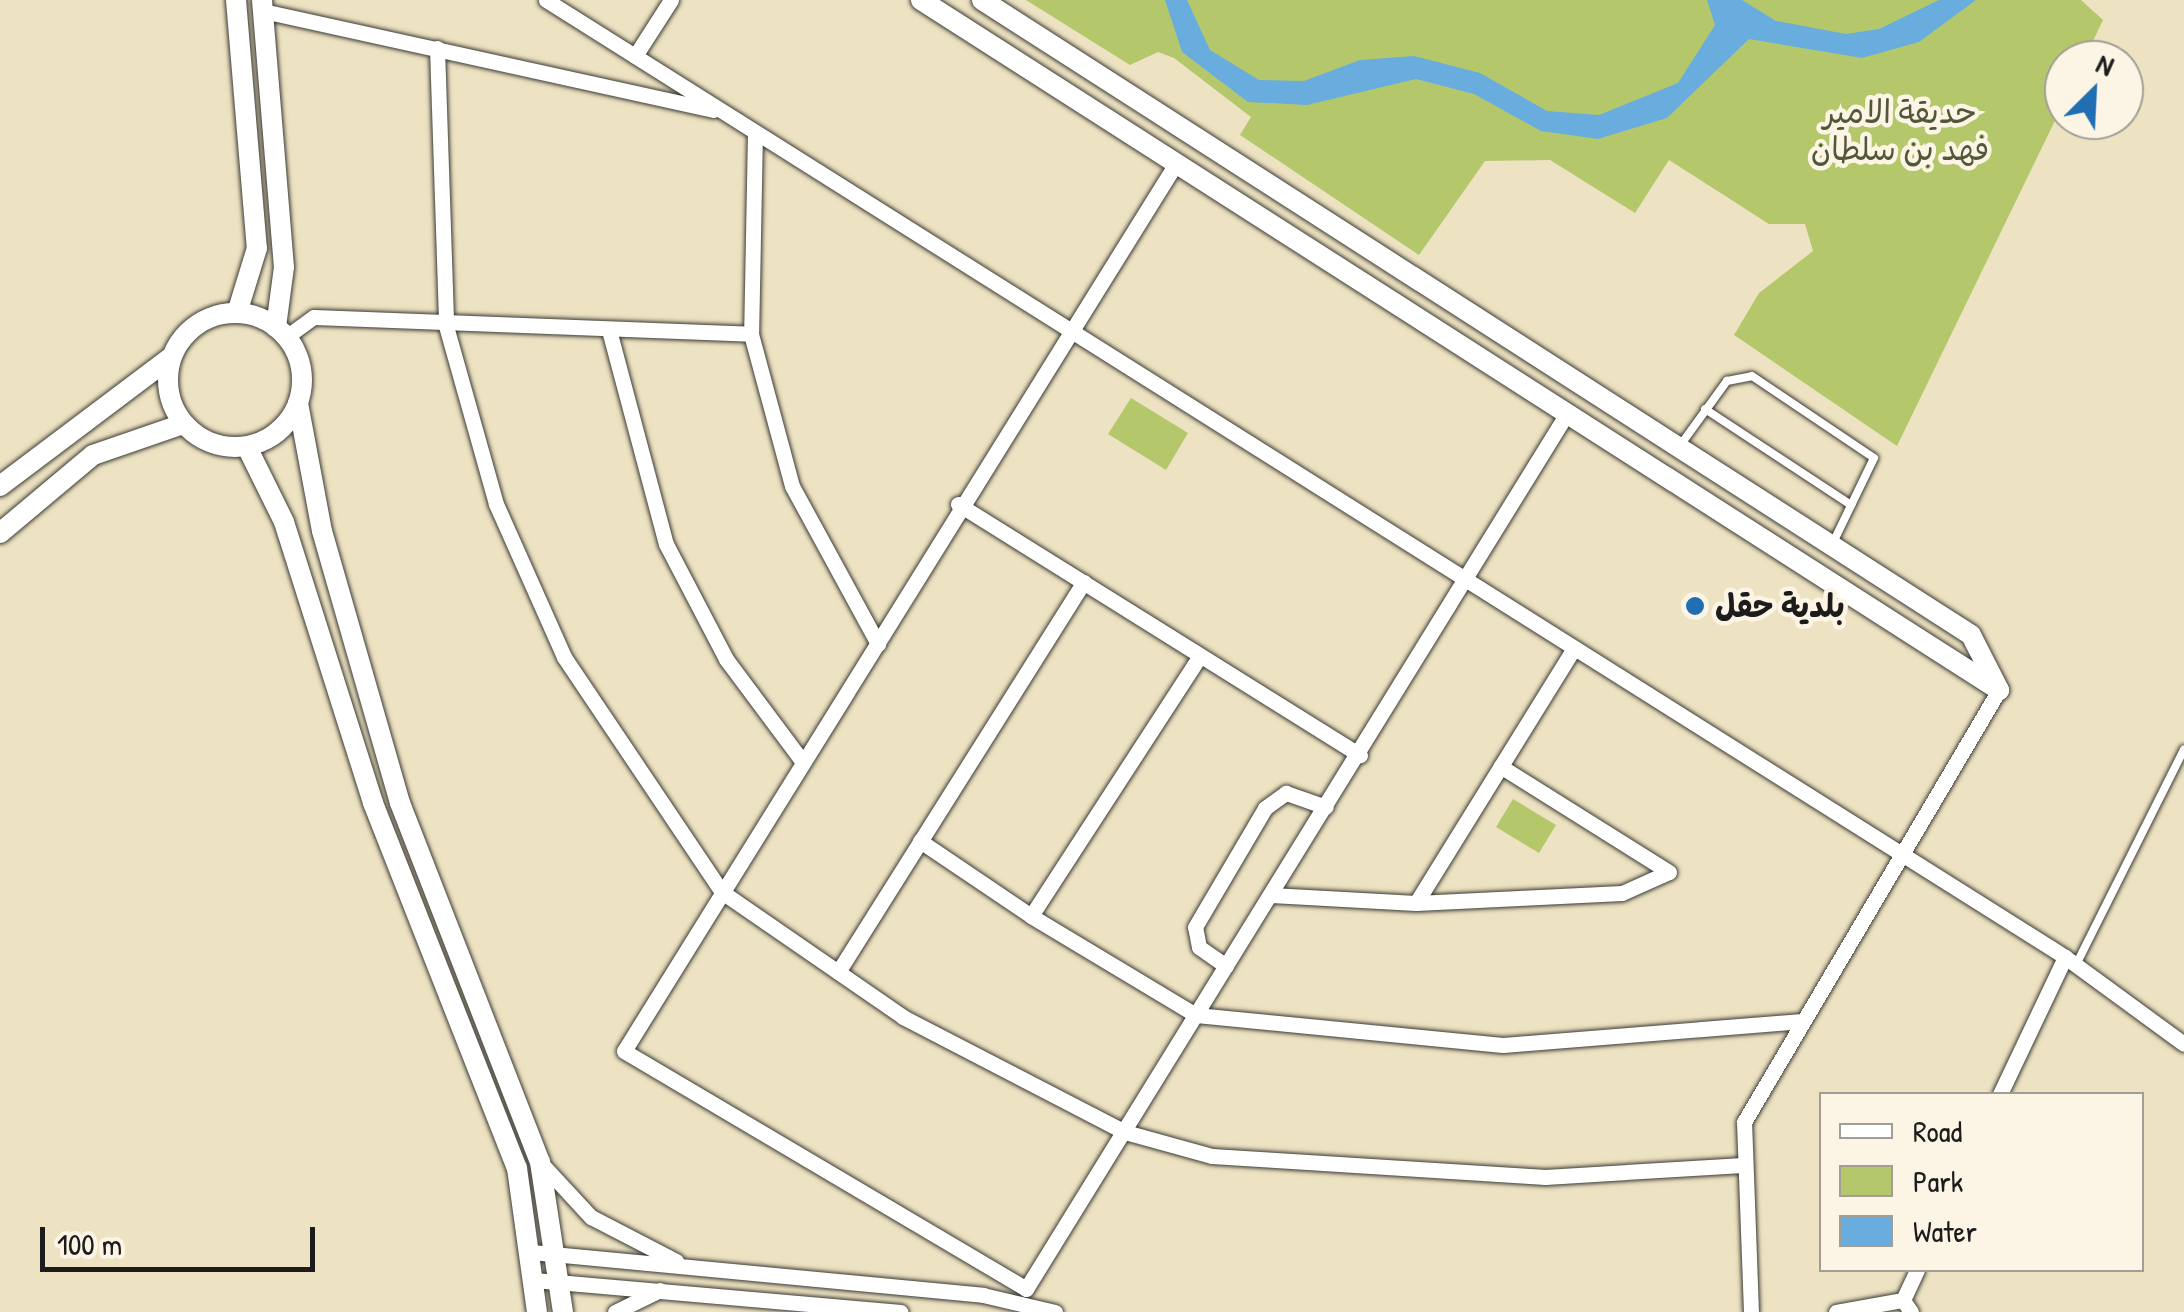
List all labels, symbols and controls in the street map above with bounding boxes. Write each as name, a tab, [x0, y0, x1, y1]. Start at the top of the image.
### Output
north arrow	[2044, 40, 2144, 140]
text: N	[2091, 44, 2120, 85]
park label: حديقة الامير فهد بن سلطان	[1811, 94, 1989, 169]
place label: بلدية حقل	[1715, 587, 1845, 625]
marker: بلدية حقل	[1684, 595, 1706, 617]
legend	[1819, 1092, 2144, 1272]
text: Road	[1913, 1111, 1962, 1151]
text: Park	[1913, 1161, 1963, 1201]
scale bar	[45, 1207, 320, 1269]
text: Water	[1913, 1211, 1977, 1251]
text: 100 m	[57, 1224, 122, 1264]

